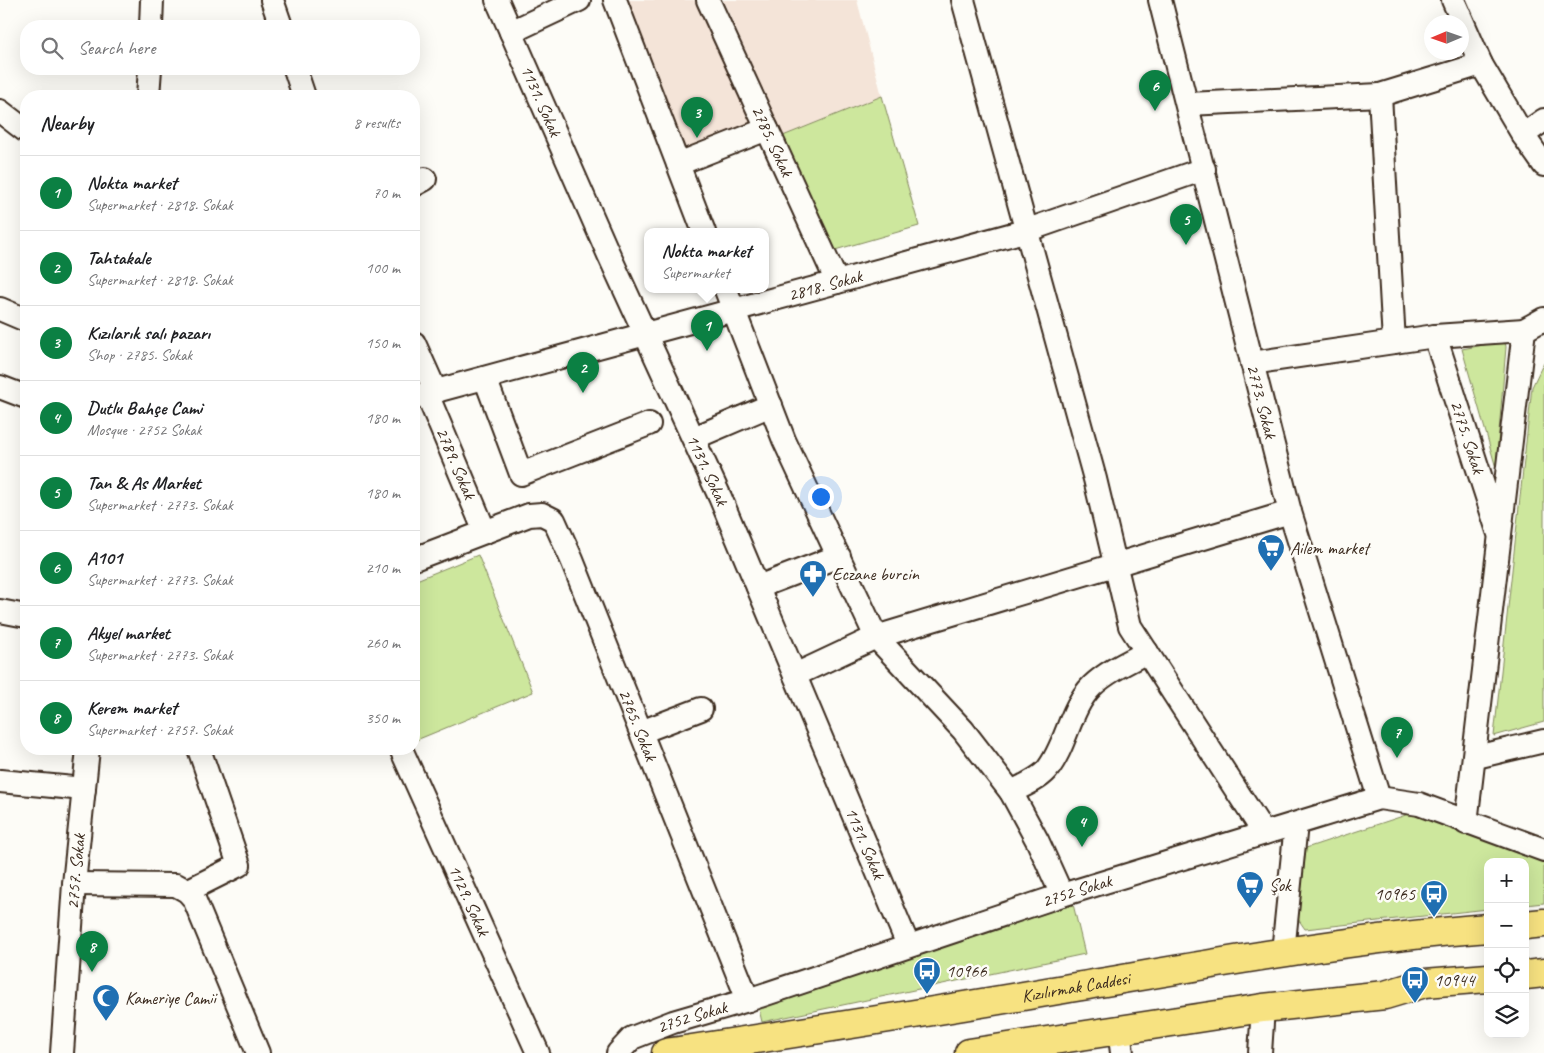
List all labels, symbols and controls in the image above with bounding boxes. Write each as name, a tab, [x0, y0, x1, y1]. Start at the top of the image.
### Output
north arrow	[1424, 15, 1469, 60]
search box	[20, 20, 420, 75]
icon: search	[38, 34, 66, 62]
text: Search here	[78, 36, 155, 60]
street label: 1131. Sokak	[516, 62, 567, 141]
pin: 6	[1139, 70, 1171, 111]
pin: 3	[681, 97, 713, 138]
street label: 2785. Sokak	[747, 102, 799, 181]
text: Nearby	[40, 110, 93, 136]
text: 8 results	[353, 113, 400, 133]
text: Nokta market	[87, 171, 177, 195]
text: 1	[52, 183, 60, 203]
text: 70 m	[373, 183, 400, 203]
text: Supermarket · 2818. Sokak	[87, 195, 233, 215]
pin: 5	[1170, 204, 1202, 245]
popup	[644, 228, 769, 293]
text: Nokta market	[662, 239, 751, 263]
text: Tahtakale	[87, 246, 150, 270]
text: 2	[52, 258, 60, 278]
text: 100 m	[366, 258, 400, 278]
text: Supermarket	[662, 263, 730, 283]
street label: 2818. Sokak	[786, 264, 866, 306]
text: Supermarket · 2818. Sokak	[87, 270, 233, 290]
pin: 1	[691, 310, 723, 351]
text: Kızılarık salı pazarı	[87, 321, 210, 345]
text: 3	[52, 333, 60, 353]
text: 150 m	[366, 333, 400, 353]
text: Shop · 2785. Sokak	[87, 345, 192, 365]
pin: 2	[567, 352, 599, 393]
street label: 2773. Sokak	[1242, 362, 1282, 442]
text: Dutlu Bahçe Cami	[87, 396, 202, 420]
street label: 2775. Sokak	[1445, 397, 1490, 478]
text: 4	[52, 408, 60, 428]
text: 180 m	[366, 408, 400, 428]
text: Mosque · 2752 Sokak	[87, 420, 202, 440]
street label: 2789. Sokak	[431, 424, 481, 504]
street label: 1131. Sokak	[682, 431, 734, 510]
text: Tan & As Market	[87, 471, 201, 495]
text: 5	[53, 483, 59, 503]
text: 180 m	[366, 483, 400, 503]
your location	[808, 484, 834, 510]
text: Supermarket · 2773. Sokak	[87, 495, 233, 515]
supermarket icon: Ailem market	[1256, 533, 1286, 572]
place label: Ailem market	[1290, 537, 1372, 559]
text: A101	[87, 546, 122, 570]
text: 6	[52, 558, 60, 578]
text: 210 m	[366, 558, 400, 578]
pharmacy icon: Eczane burcin	[798, 559, 828, 598]
place label: Eczane burcin	[832, 563, 920, 585]
text: Supermarket · 2773. Sokak	[87, 570, 233, 590]
text: Akyel market	[87, 621, 170, 645]
text: 7	[52, 633, 60, 653]
text: 260 m	[366, 633, 400, 653]
text: Supermarket · 2773. Sokak	[87, 645, 233, 665]
street label: 2765. Sokak	[614, 686, 663, 765]
text: Kerem market	[87, 696, 177, 720]
text: 8	[52, 708, 60, 728]
text: 350 m	[366, 708, 400, 728]
pin: 7	[1381, 717, 1413, 758]
text: Supermarket · 2757. Sokak	[87, 720, 233, 740]
street label: 1131. Sokak	[840, 804, 891, 883]
pin: 4	[1066, 806, 1098, 847]
street label: 2757. Sokak	[61, 831, 90, 910]
map controls	[1484, 858, 1529, 1038]
button: +	[1484, 858, 1529, 903]
street label: 1129. Sokak	[444, 861, 495, 941]
street label: 2752 Sokak	[1039, 869, 1116, 912]
supermarket icon: Şok	[1235, 870, 1265, 909]
place label: Şok	[1269, 874, 1292, 896]
bus stop icon: 10965	[1419, 879, 1449, 918]
place label: 10965	[1375, 883, 1416, 905]
button: −	[1484, 903, 1529, 948]
pin: 8	[76, 931, 108, 972]
button: locate	[1484, 948, 1529, 993]
bus stop icon: 10966	[912, 956, 942, 995]
place label: 10966	[946, 960, 987, 982]
bus stop icon: 10944	[1400, 965, 1430, 1004]
street label: Kızılırmak Caddesi	[1020, 967, 1134, 1007]
place label: 10944	[1434, 969, 1476, 991]
mosque icon: Kameriye Camii	[91, 983, 121, 1022]
place label: Kameriye Camii	[125, 987, 218, 1009]
button: layers	[1484, 993, 1529, 1038]
street label: 2752 Sokak	[654, 995, 731, 1038]

